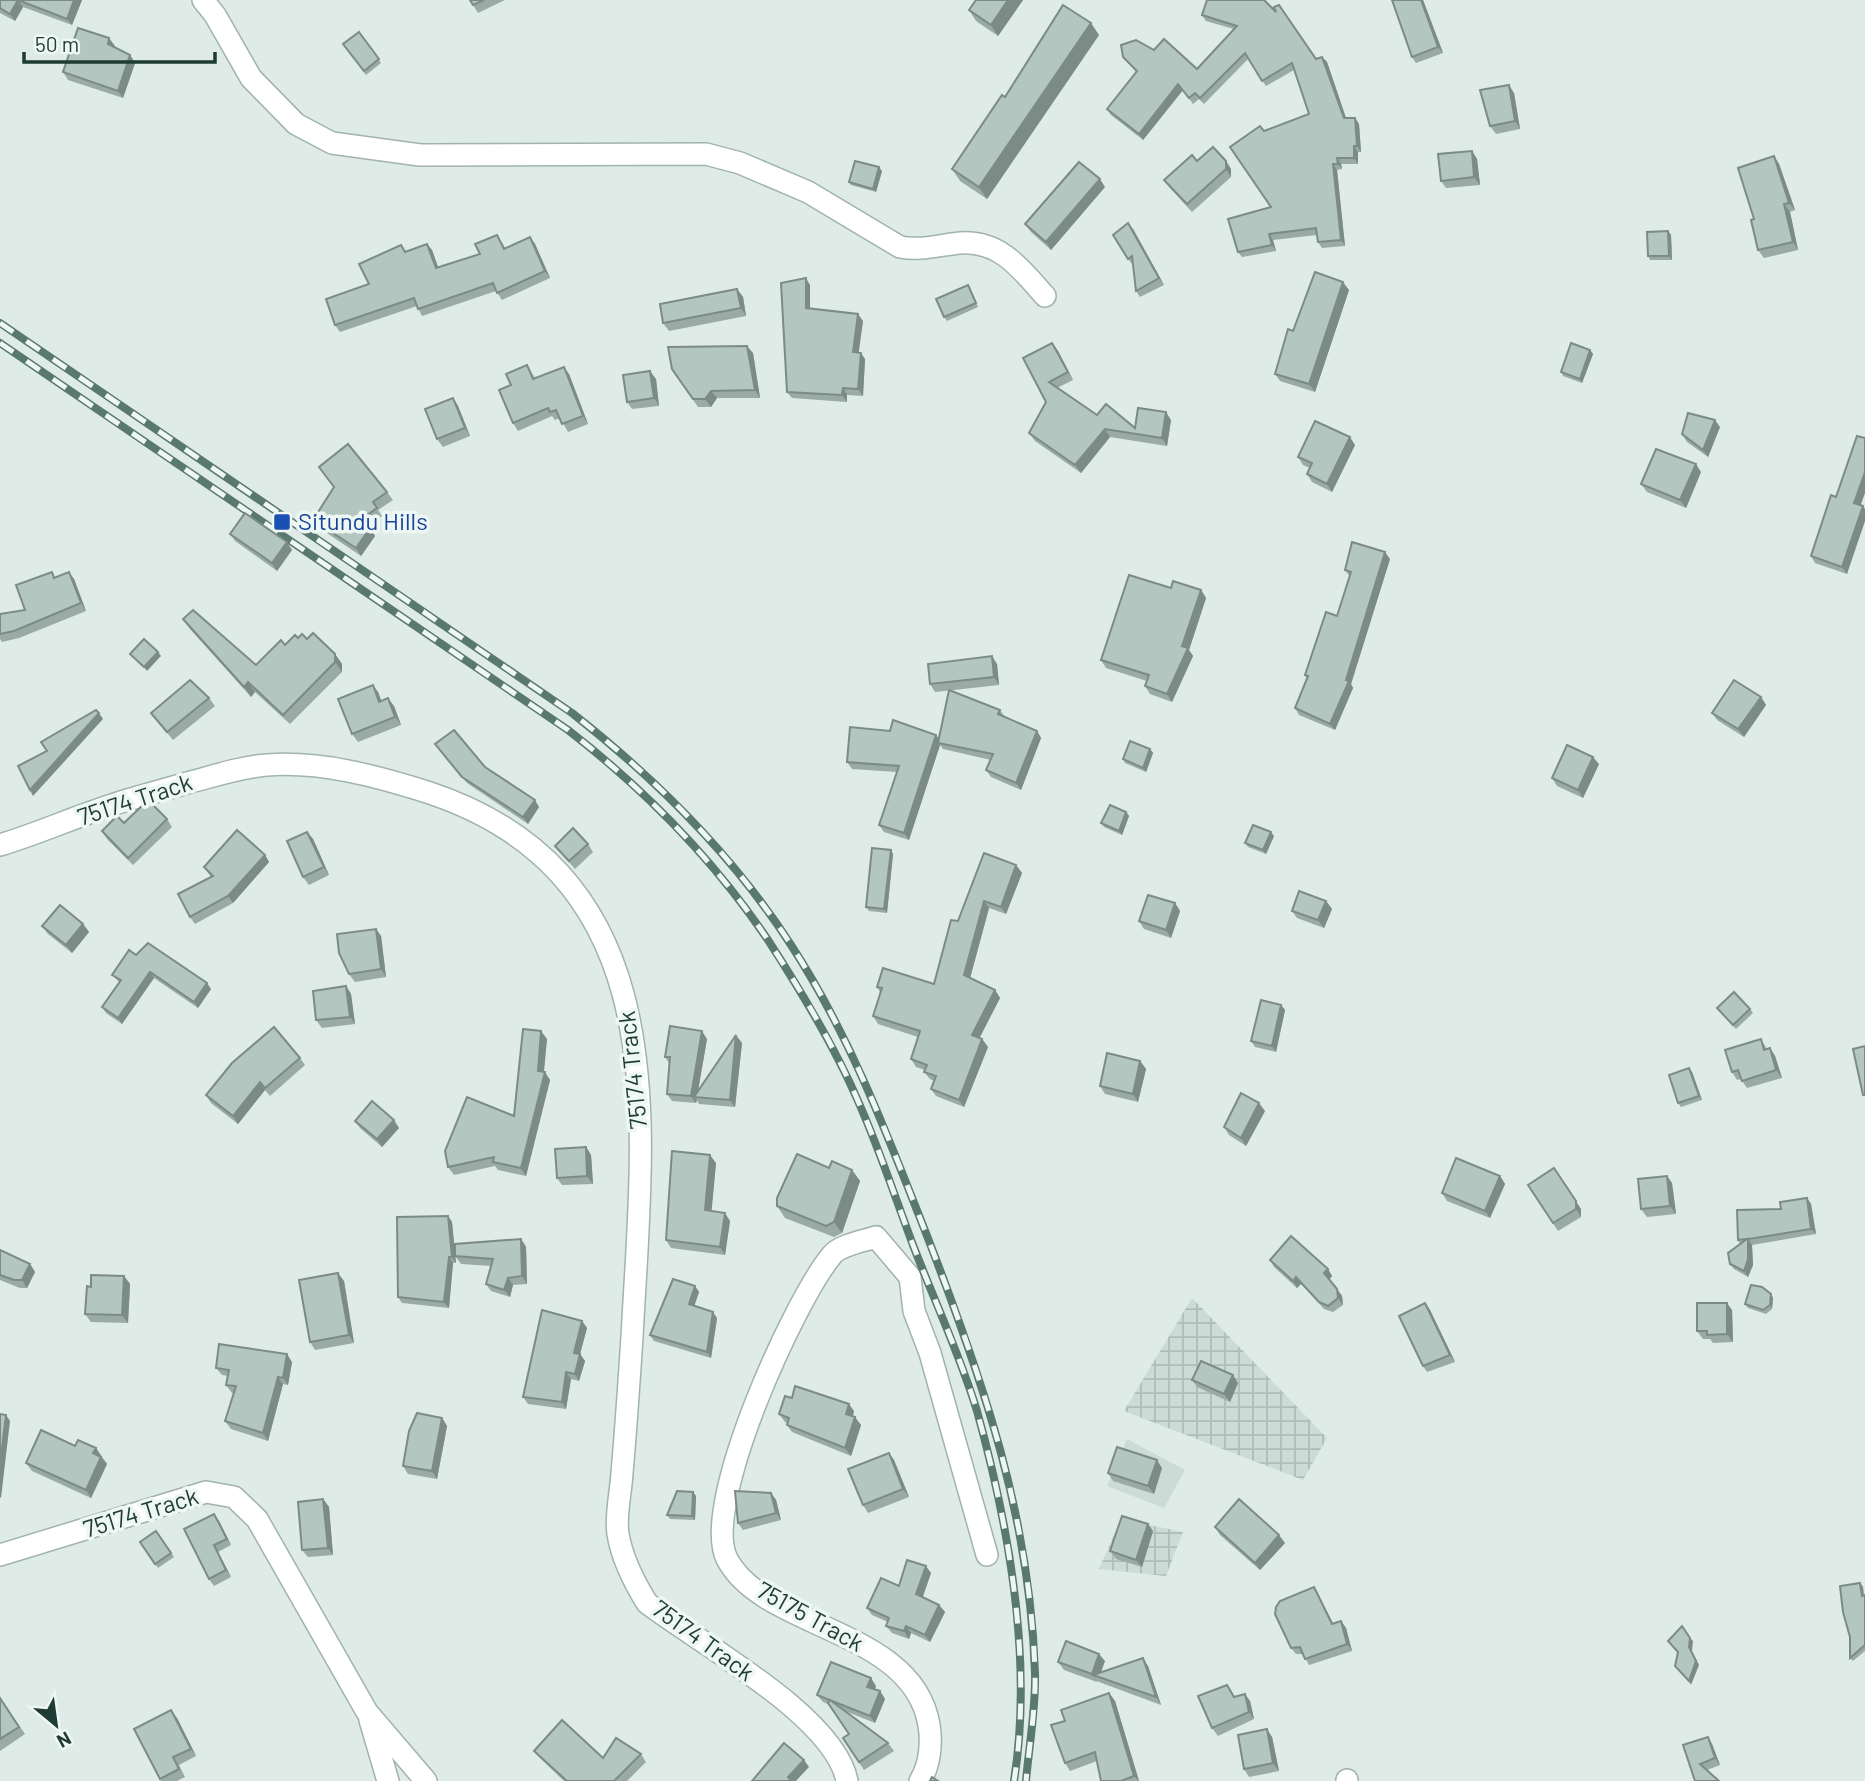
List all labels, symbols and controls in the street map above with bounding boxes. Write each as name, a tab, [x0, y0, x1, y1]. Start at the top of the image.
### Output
scale bar	[24, 21, 215, 65]
text: 50 m	[35, 31, 79, 56]
place label: Situndu Hills	[298, 506, 428, 535]
marker: Situndu Hills	[272, 512, 292, 532]
street label: 75174 Track	[74, 766, 195, 831]
street label: 75174 Track	[611, 1010, 652, 1131]
street label: 75174 Track	[80, 1480, 202, 1543]
street label: 75175 Track	[752, 1574, 869, 1657]
street label: 75174 Track	[647, 1593, 760, 1686]
north arrow	[21, 1690, 91, 1760]
text: N	[53, 1727, 76, 1753]

